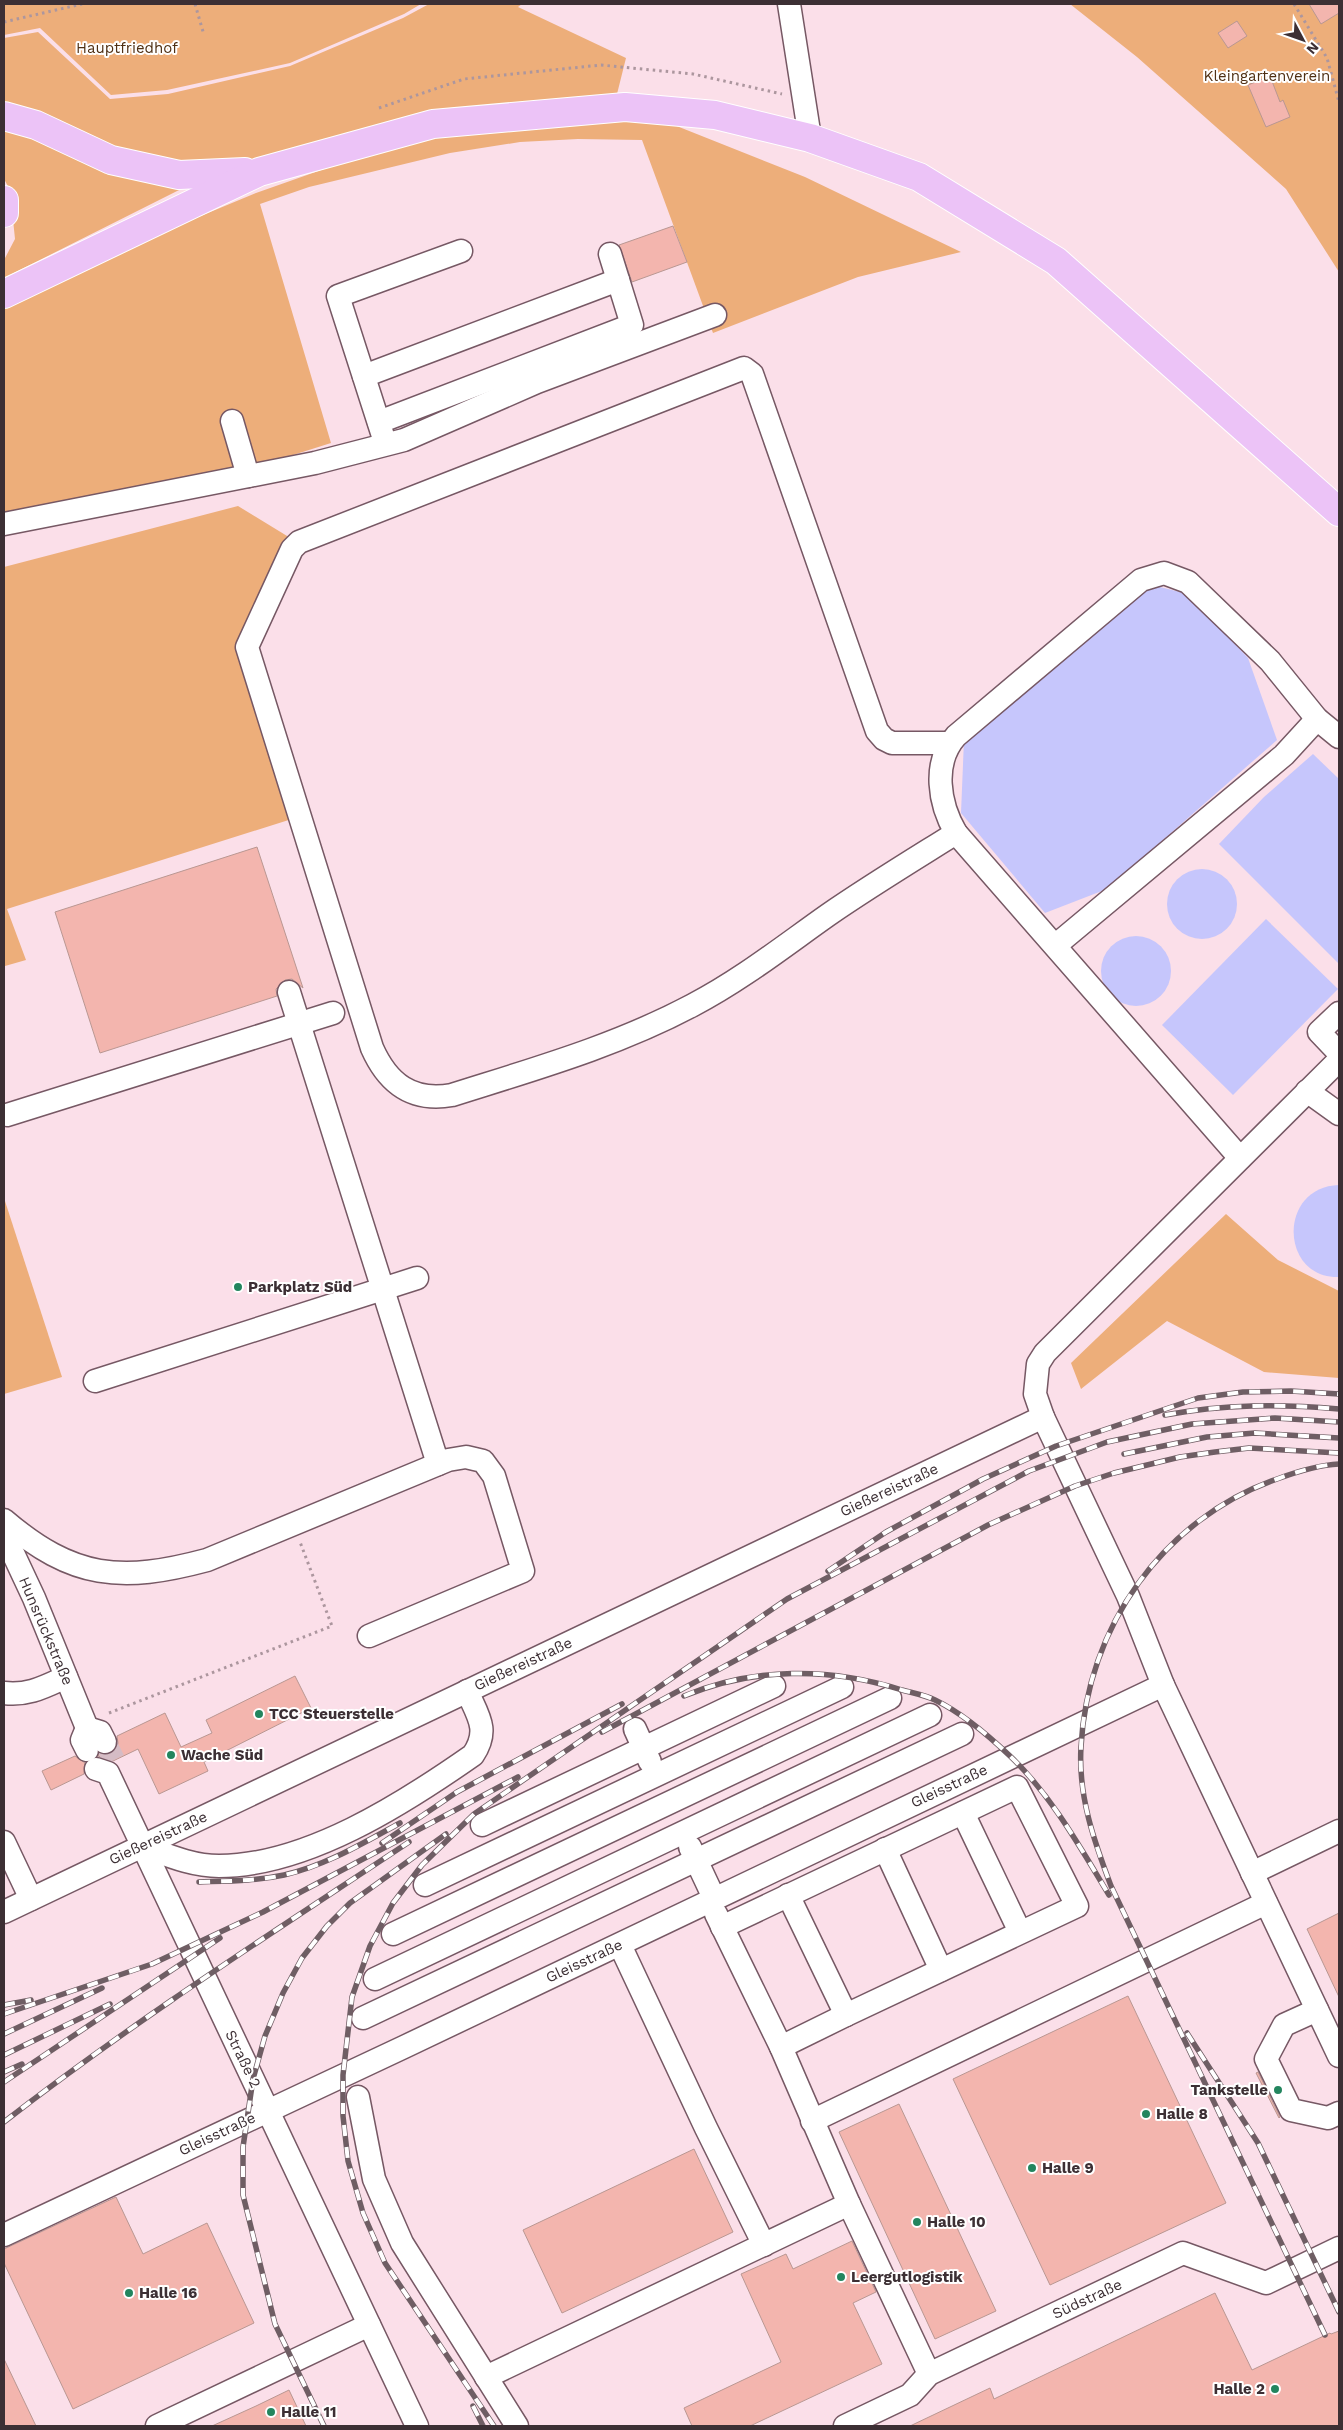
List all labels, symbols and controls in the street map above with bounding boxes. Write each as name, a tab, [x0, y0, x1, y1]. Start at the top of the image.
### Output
north arrow	[1278, 15, 1328, 65]
park label: Hauptfriedhof	[76, 39, 178, 57]
text: N	[1303, 39, 1322, 58]
park label: Kleingartenverein	[1204, 67, 1330, 85]
place label: Parkplatz Süd	[248, 1278, 352, 1296]
marker: Parkplatz Süd	[232, 1281, 244, 1293]
street label: Gießereistraße	[837, 1459, 941, 1521]
street label: Hunsrückstraße	[15, 1574, 77, 1688]
street label: Gießereistraße	[471, 1633, 575, 1695]
place label: TCC Steuerstelle	[269, 1705, 394, 1723]
marker: TCC Steuerstelle	[253, 1708, 265, 1720]
place label: Wache Süd	[181, 1746, 263, 1764]
marker: Wache Süd	[165, 1749, 177, 1761]
street label: Gleisstraße	[908, 1760, 990, 1812]
street label: Gießereistraße	[106, 1807, 210, 1869]
street label: Gleisstraße	[543, 1935, 625, 1987]
street label: Straße 2	[221, 2027, 265, 2091]
place label: Tankstelle	[1191, 2081, 1268, 2099]
marker: Tankstelle	[1272, 2084, 1284, 2096]
place label: Halle 8	[1156, 2105, 1208, 2123]
street label: Gleisstraße	[176, 2108, 258, 2160]
marker: Halle 8	[1140, 2108, 1152, 2120]
place label: Halle 9	[1042, 2159, 1094, 2177]
marker: Halle 9	[1026, 2162, 1038, 2174]
place label: Halle 10	[927, 2213, 986, 2231]
marker: Halle 10	[911, 2216, 923, 2228]
place label: Leergutlogistik	[851, 2268, 963, 2286]
marker: Leergutlogistik	[835, 2271, 847, 2283]
street label: Südstraße	[1049, 2275, 1125, 2323]
place label: Halle 16	[139, 2284, 197, 2302]
marker: Halle 16	[123, 2287, 135, 2299]
place label: Halle 2	[1213, 2380, 1265, 2398]
marker: Halle 2	[1269, 2383, 1281, 2395]
place label: Halle 11	[281, 2403, 336, 2421]
marker: Halle 11	[265, 2406, 277, 2418]

